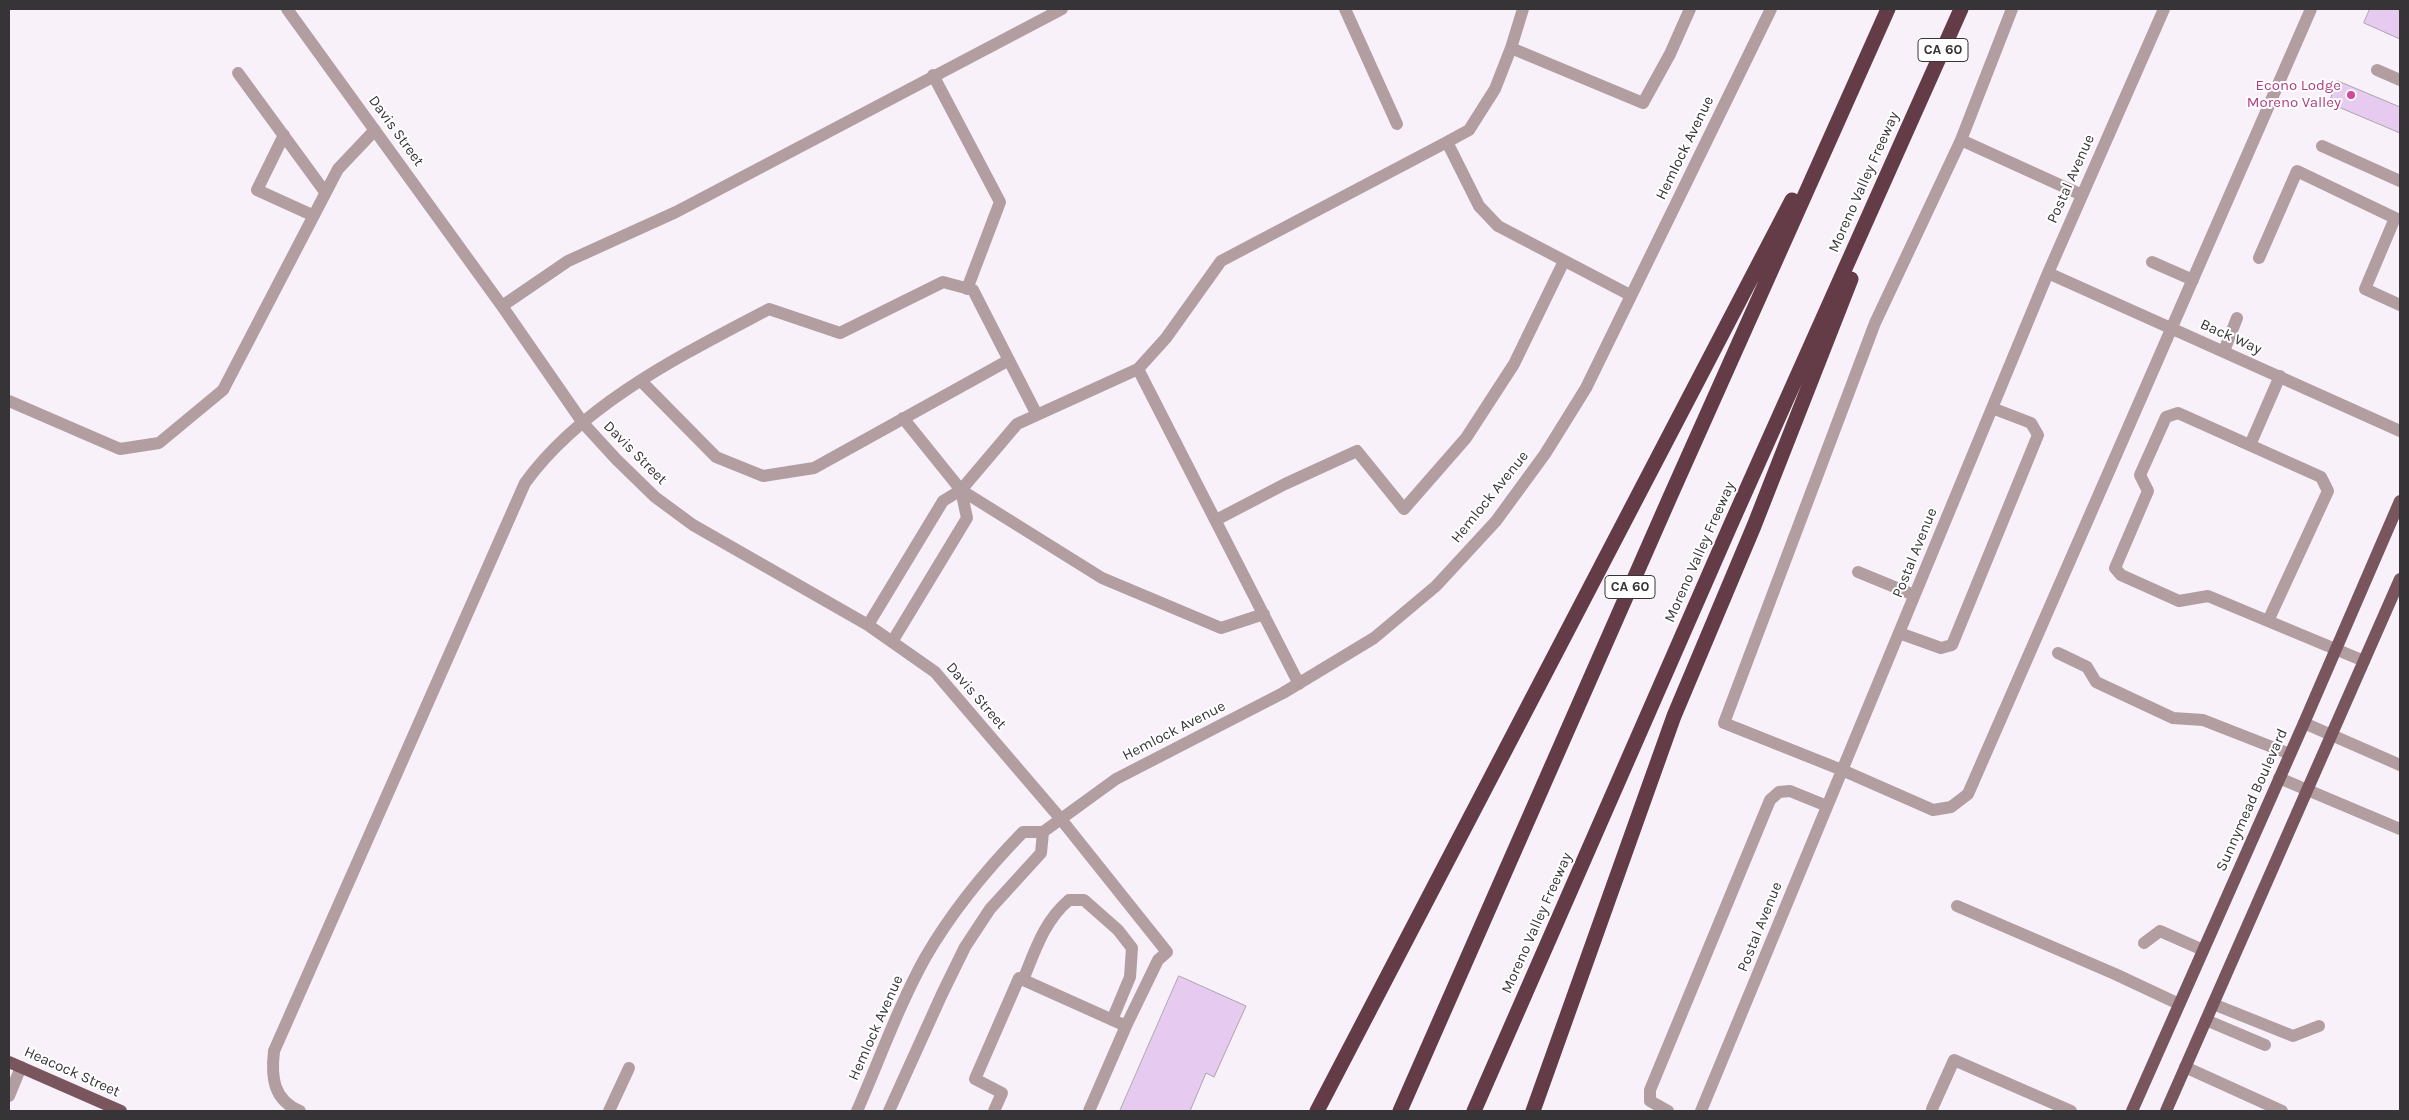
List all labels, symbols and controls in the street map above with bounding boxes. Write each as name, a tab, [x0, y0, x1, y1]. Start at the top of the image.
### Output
road number: CA 60	[1918, 38, 1968, 62]
place label: Econo Lodge Moreno Valley	[2247, 77, 2341, 112]
marker: Econo Lodge Moreno Valley	[2345, 89, 2357, 101]
street label: Davis Street	[364, 92, 428, 170]
street label: Hemlock Avenue	[1652, 93, 1718, 203]
street label: Moreno Valley Freeway	[1825, 109, 1903, 255]
street label: Postal Avenue	[2043, 132, 2099, 226]
street label: Back Way	[2197, 315, 2265, 359]
street label: Davis Street	[599, 417, 671, 489]
street label: Hemlock Avenue	[1447, 447, 1533, 547]
street label: Moreno Valley Freeway	[1661, 479, 1739, 625]
street label: Postal Avenue	[1889, 505, 1941, 601]
road number: CA 60	[1605, 576, 1655, 598]
street label: Davis Street	[942, 659, 1010, 733]
street label: Hemlock Avenue	[1119, 697, 1229, 765]
street label: Sunnymead Boulevard	[2212, 726, 2292, 874]
street label: Moreno Valley Freeway	[1498, 850, 1576, 996]
street label: Postal Avenue	[1734, 879, 1786, 975]
street label: Hemlock Avenue	[845, 973, 907, 1083]
street label: Heacock Street	[21, 1043, 123, 1101]

